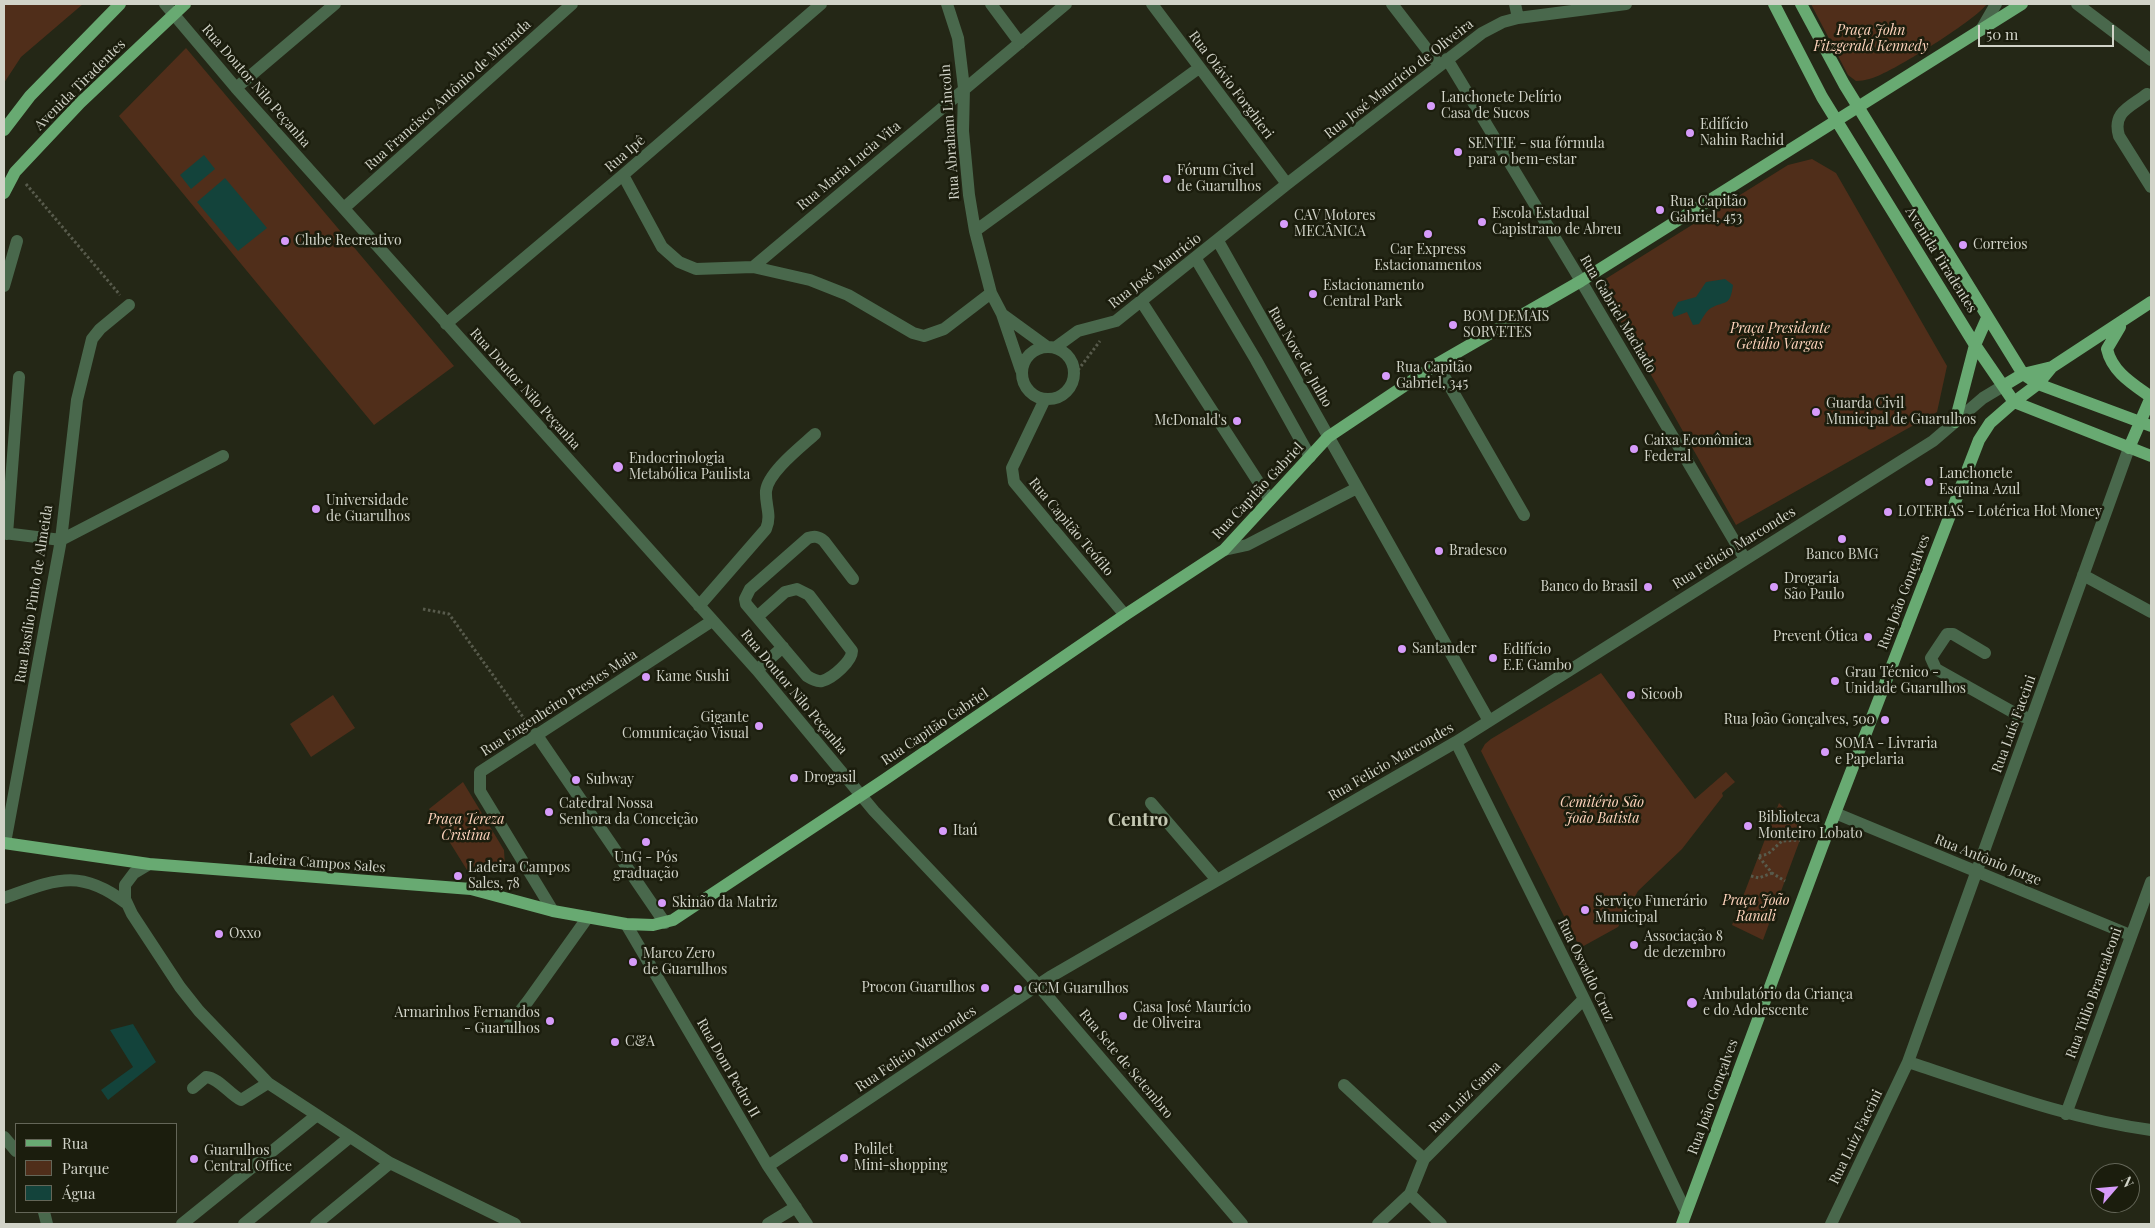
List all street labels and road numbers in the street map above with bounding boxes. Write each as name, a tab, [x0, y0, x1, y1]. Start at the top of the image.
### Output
street label: Rua Francisco Antônio de Miranda	[362, 16, 534, 174]
street label: Rua José Maurício de Oliveira	[1321, 16, 1477, 142]
street label: Rua Doutor Nilo Peçanha	[198, 21, 314, 151]
street label: Rua Otávio Forghieri	[1185, 28, 1277, 142]
street label: Avenida Tiradentes	[31, 36, 129, 134]
street label: Rua Abraham Lincoln	[937, 64, 963, 200]
street label: Rua Maria Lucia Vita	[794, 118, 904, 214]
street label: Rua Ipê	[602, 132, 648, 176]
street label: Avenida Tiradentes	[1902, 204, 1980, 316]
street label: Rua José Maurício	[1105, 230, 1205, 312]
street label: Rua Gabriel Machado	[1576, 252, 1660, 376]
street label: Rua Nove de Julho	[1264, 304, 1336, 410]
street label: Rua Doutor Nilo Peçanha	[466, 325, 584, 453]
street label: Rua Capitão Gabriel	[1209, 439, 1307, 543]
street label: Rua Capitão Teófilo	[1025, 475, 1117, 579]
street label: Rua Felicio Marcondes	[1669, 503, 1799, 593]
street label: Rua Basílio Pinto de Almeida	[12, 504, 56, 684]
street label: Rua João Gonçalves	[1874, 532, 1934, 652]
street label: Rua Doutor Nilo Peçanha	[737, 626, 851, 758]
street label: Rua Engenheiro Prestes Maia	[478, 646, 640, 760]
street label: Rua Luís Faccini	[1989, 673, 2039, 775]
street label: Rua Capitão Gabriel	[878, 685, 992, 769]
street label: Rua Felicio Marcondes	[1325, 719, 1457, 805]
street label: Rua Antônio Jorge	[1932, 831, 2044, 889]
street label: Ladeira Campos Sales	[248, 850, 386, 876]
street label: Rua Osvaldo Cruz	[1554, 916, 1618, 1024]
street label: Rua Túlio Brancaleoni	[2063, 925, 2125, 1061]
street label: Rua Felicio Marcondes	[852, 1002, 980, 1096]
street label: Rua Sete de Setembro	[1075, 1006, 1177, 1122]
street label: Rua Dom Pedro II	[693, 1016, 763, 1120]
street label: Rua João Gonçalves	[1684, 1037, 1742, 1157]
street label: Rua Luiz Gama	[1426, 1058, 1504, 1136]
street label: Rua Luíz Faccini	[1826, 1087, 1886, 1187]

